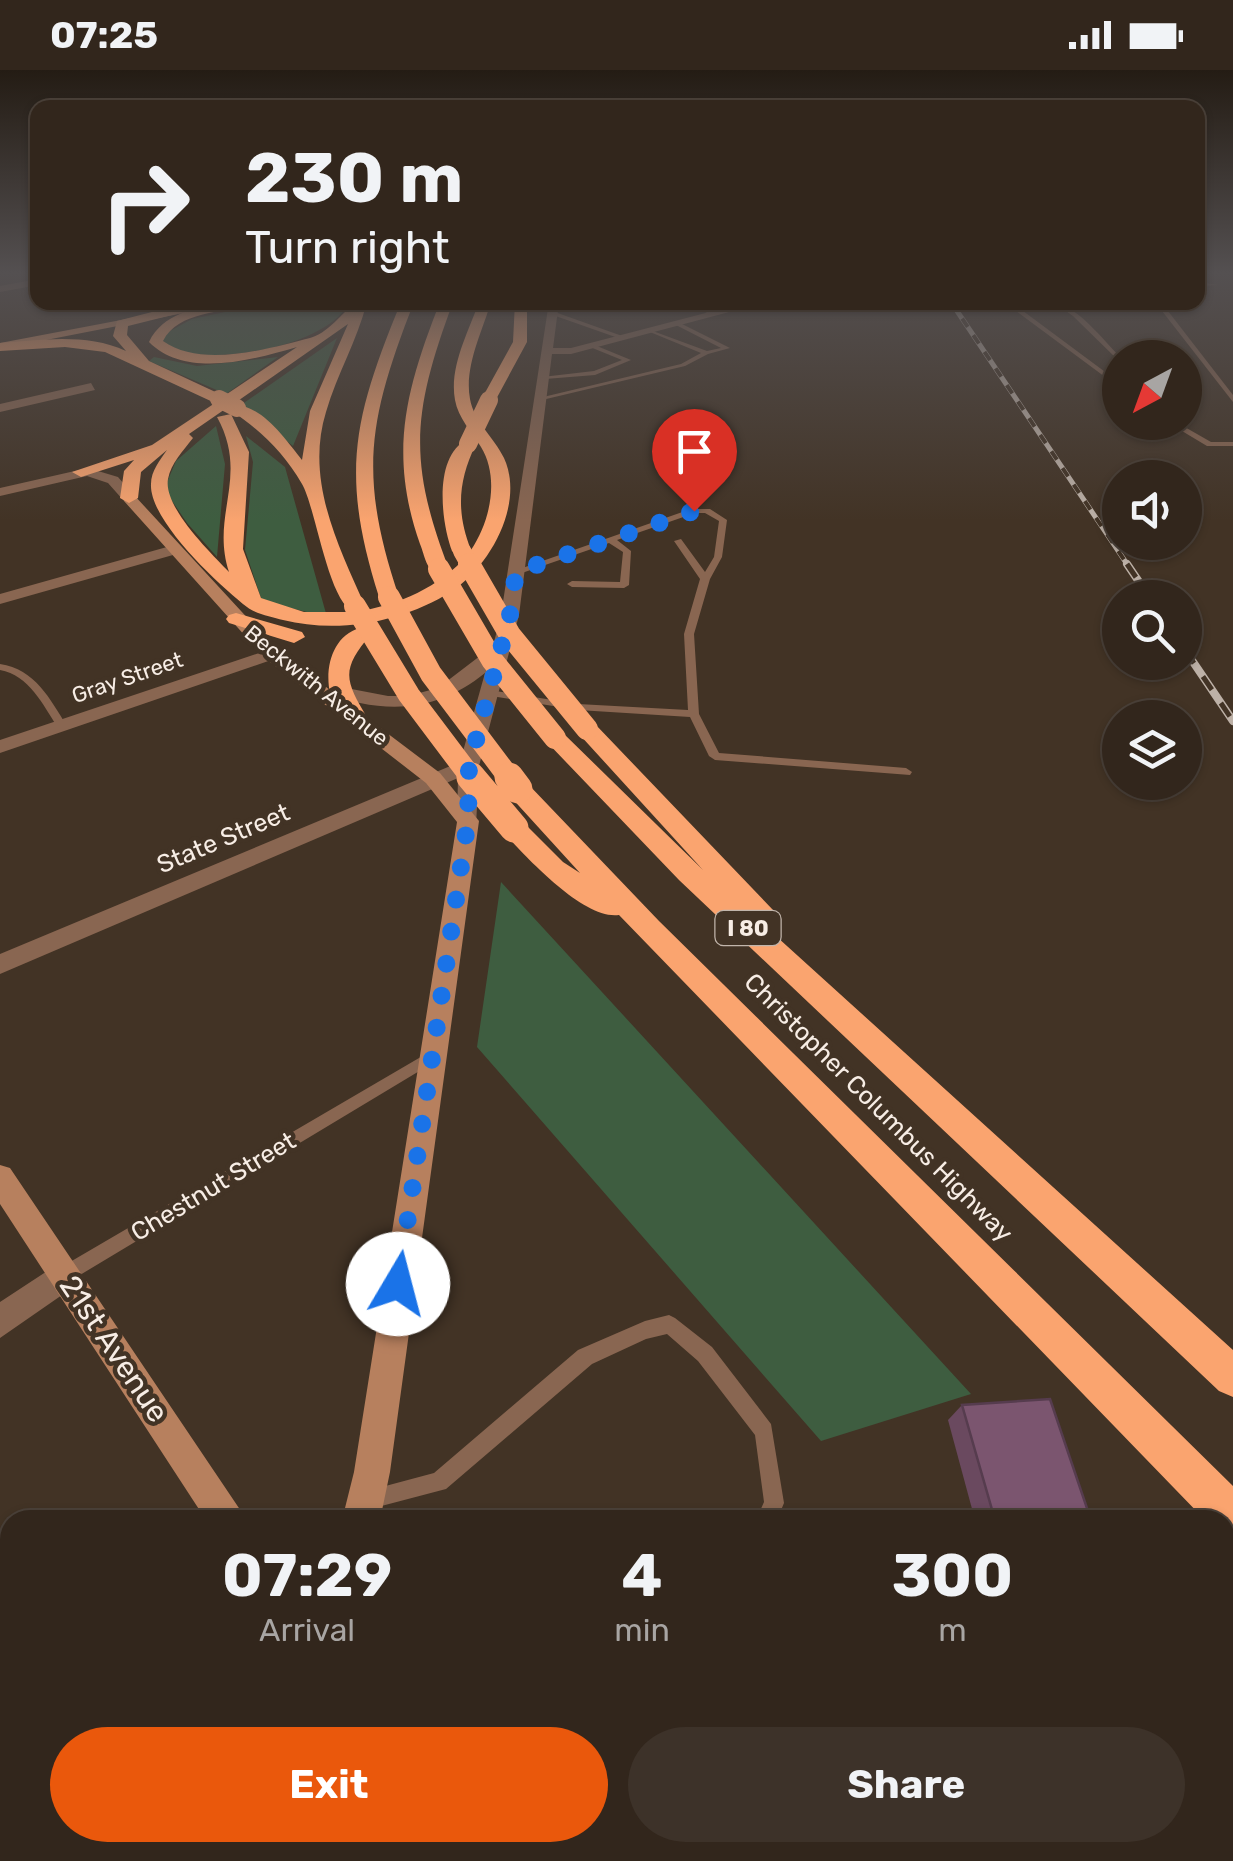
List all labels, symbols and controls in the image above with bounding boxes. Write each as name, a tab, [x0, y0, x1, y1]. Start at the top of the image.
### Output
text: 07:25	[50, 12, 158, 58]
text: 230 m	[245, 137, 463, 220]
icon: right	[80, 140, 210, 270]
text: Turn right	[245, 221, 449, 274]
north arrow	[1102, 340, 1202, 440]
map controls	[1102, 340, 1202, 800]
pin	[652, 409, 737, 512]
icon: arrive	[667, 424, 722, 479]
button: sound	[1102, 460, 1202, 560]
button: search	[1102, 580, 1202, 680]
street label: Beckwith Avenue	[239, 619, 394, 752]
street label: Gray Street	[68, 646, 187, 709]
button: layers	[1102, 700, 1202, 800]
street label: State Street	[153, 797, 294, 879]
road number: I 80	[716, 911, 780, 945]
street label: Christopher Columbus Highway	[738, 967, 1019, 1248]
street label: Chestnut Street	[126, 1126, 301, 1247]
position arrow	[346, 1232, 450, 1336]
street label: 21st Avenue	[52, 1269, 176, 1429]
text: 07:29	[222, 1540, 392, 1611]
text: 4	[622, 1540, 662, 1611]
text: 300	[892, 1540, 1013, 1611]
text: Arrival	[259, 1611, 355, 1649]
text: min	[614, 1611, 670, 1649]
text: m	[938, 1611, 967, 1649]
button: Exit	[50, 1727, 608, 1842]
button: Share	[628, 1727, 1185, 1842]

